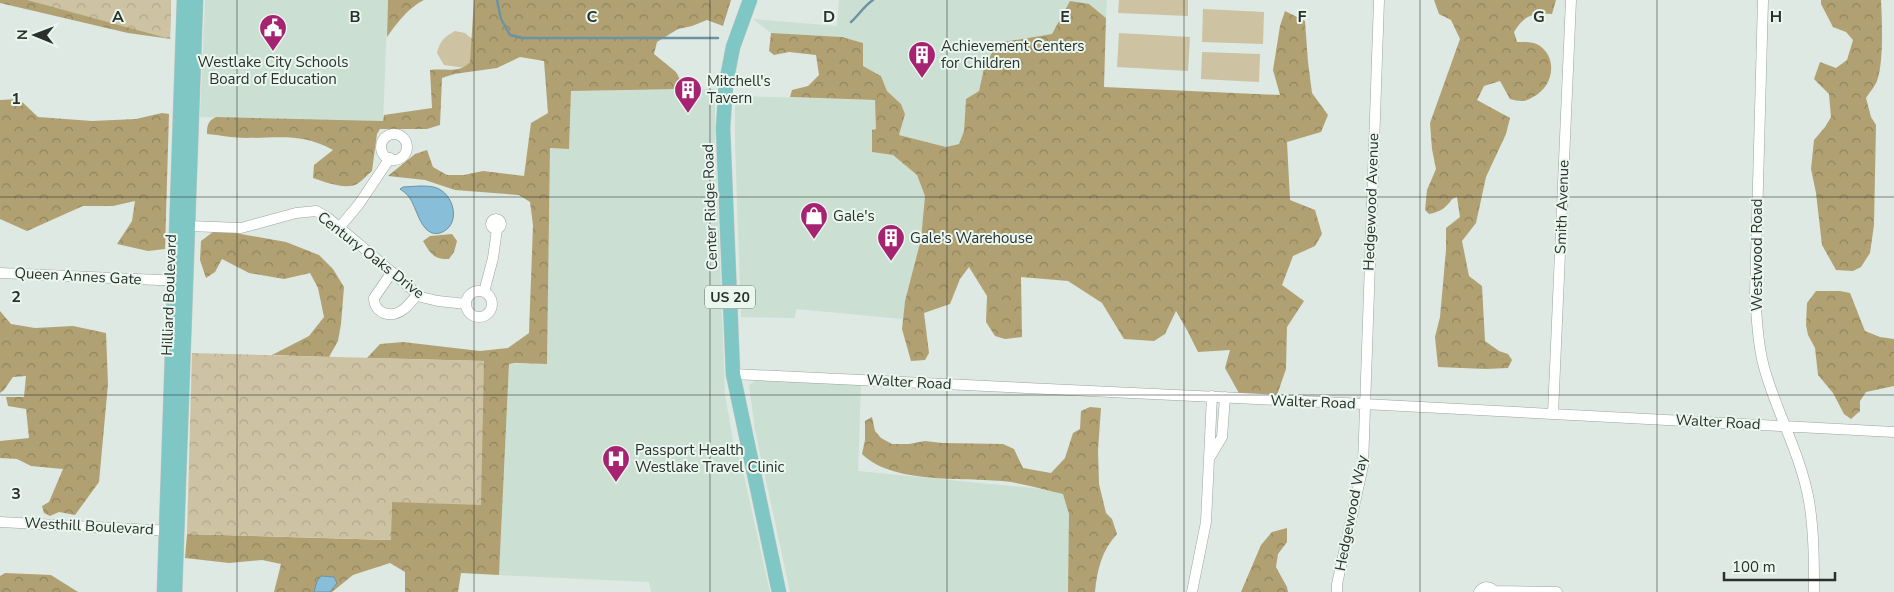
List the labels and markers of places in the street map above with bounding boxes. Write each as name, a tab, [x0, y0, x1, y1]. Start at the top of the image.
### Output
public building icon: Westlake City Schools Board of Education	[258, 13, 288, 52]
place label: Achievement Centers for Children	[941, 36, 1084, 73]
building icon: Achievement Centers for Children	[907, 40, 937, 79]
place label: Westlake City Schools Board of Education	[198, 52, 348, 89]
place label: Mitchell's Tavern	[707, 71, 771, 108]
building icon: Mitchell's Tavern	[673, 75, 703, 114]
shop icon: Gale's	[799, 201, 829, 240]
place label: Gale's	[833, 206, 875, 226]
building icon: Gale's Warehouse	[876, 223, 906, 262]
place label: Gale's Warehouse	[910, 228, 1033, 248]
place label: Passport Health Westlake Travel Clinic	[635, 440, 784, 477]
hospital icon: Passport Health Westlake Travel Clinic	[601, 444, 631, 483]

